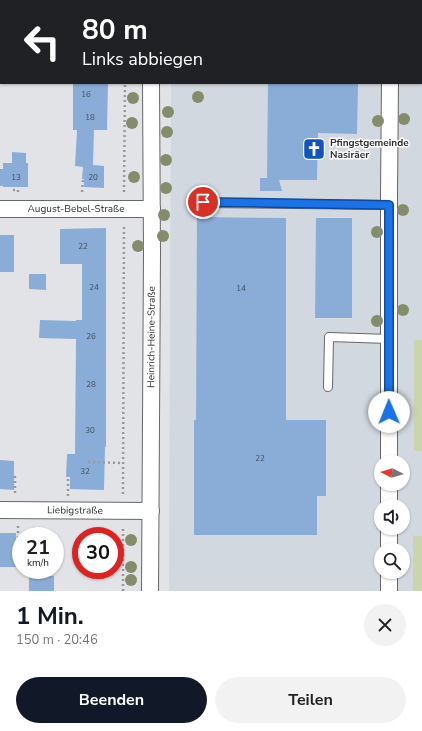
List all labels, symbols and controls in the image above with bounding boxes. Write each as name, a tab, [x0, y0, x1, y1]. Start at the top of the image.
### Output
text: 80 m	[82, 11, 148, 49]
icon: left	[16, 16, 68, 68]
text: Links abbiegen	[82, 47, 203, 71]
house number: 16	[81, 89, 91, 100]
house number: 18	[85, 112, 95, 123]
church icon: Pfingstgemeinde Nasiräer	[301, 136, 327, 162]
place label: Pfingstgemeinde Nasiräer	[330, 136, 409, 162]
house number: 13	[11, 172, 21, 183]
house number: 20	[88, 172, 98, 183]
pin	[186, 185, 220, 219]
icon: arrive	[192, 191, 214, 213]
street label: August-Bebel-Straße	[27, 202, 125, 216]
house number: 22	[78, 241, 88, 252]
house number: 24	[89, 282, 99, 293]
house number: 14	[236, 283, 246, 294]
street label: Heinrich-Heine-Straße	[144, 286, 159, 388]
house number: 26	[86, 331, 96, 342]
house number: 28	[86, 379, 96, 390]
position arrow	[368, 391, 410, 433]
house number: 30	[85, 425, 95, 436]
house number: 22	[255, 453, 265, 464]
north arrow	[374, 455, 410, 491]
map controls	[374, 455, 410, 579]
house number: 32	[80, 466, 90, 477]
button: sound	[374, 499, 410, 535]
street label: Liebigstraße	[47, 503, 103, 518]
speed limit sign: 30	[72, 527, 124, 579]
text: 21	[26, 534, 50, 561]
button: search	[374, 543, 410, 579]
text: km/h	[27, 556, 49, 570]
text: 1 Min.	[16, 600, 84, 632]
button: close	[364, 604, 406, 646]
text: 150 m · 20:46	[16, 631, 98, 649]
button: Beenden	[16, 677, 207, 723]
button: Teilen	[215, 677, 406, 723]

